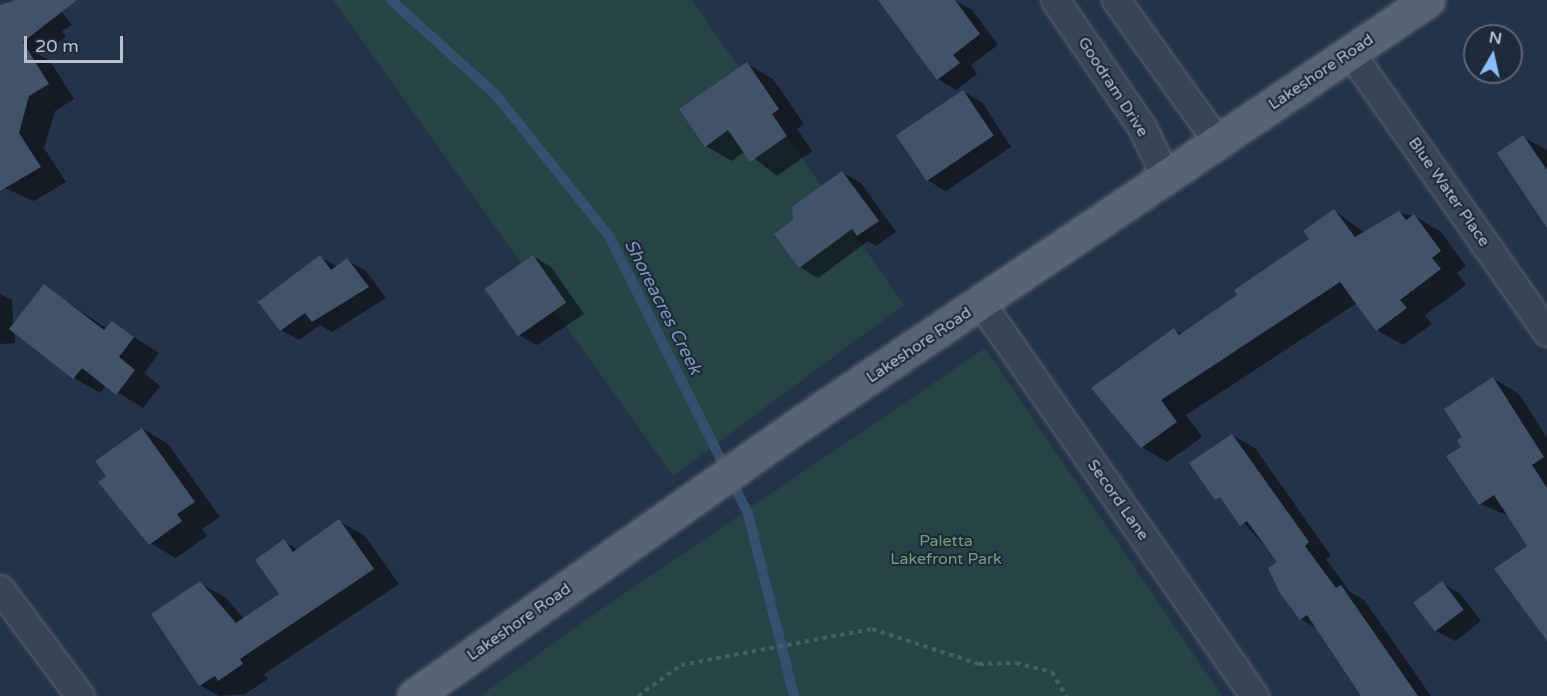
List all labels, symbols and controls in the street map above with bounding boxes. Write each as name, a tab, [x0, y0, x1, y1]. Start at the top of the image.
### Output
scale bar	[27, 24, 126, 62]
north arrow	[1463, 24, 1523, 84]
text: N	[1488, 27, 1503, 49]
street label: Lakeshore Road	[1265, 30, 1377, 114]
street label: Goodram Drive	[1074, 34, 1152, 140]
text: 20 m	[35, 35, 79, 57]
street label: Blue Water Place	[1404, 134, 1494, 250]
water label: Shoreacres Creek	[620, 236, 706, 378]
street label: Lakeshore Road	[863, 303, 975, 387]
street label: Secord Lane	[1083, 456, 1153, 544]
park label: Paletta Lakefront Park	[890, 531, 1002, 569]
street label: Lakeshore Road	[463, 579, 575, 665]

